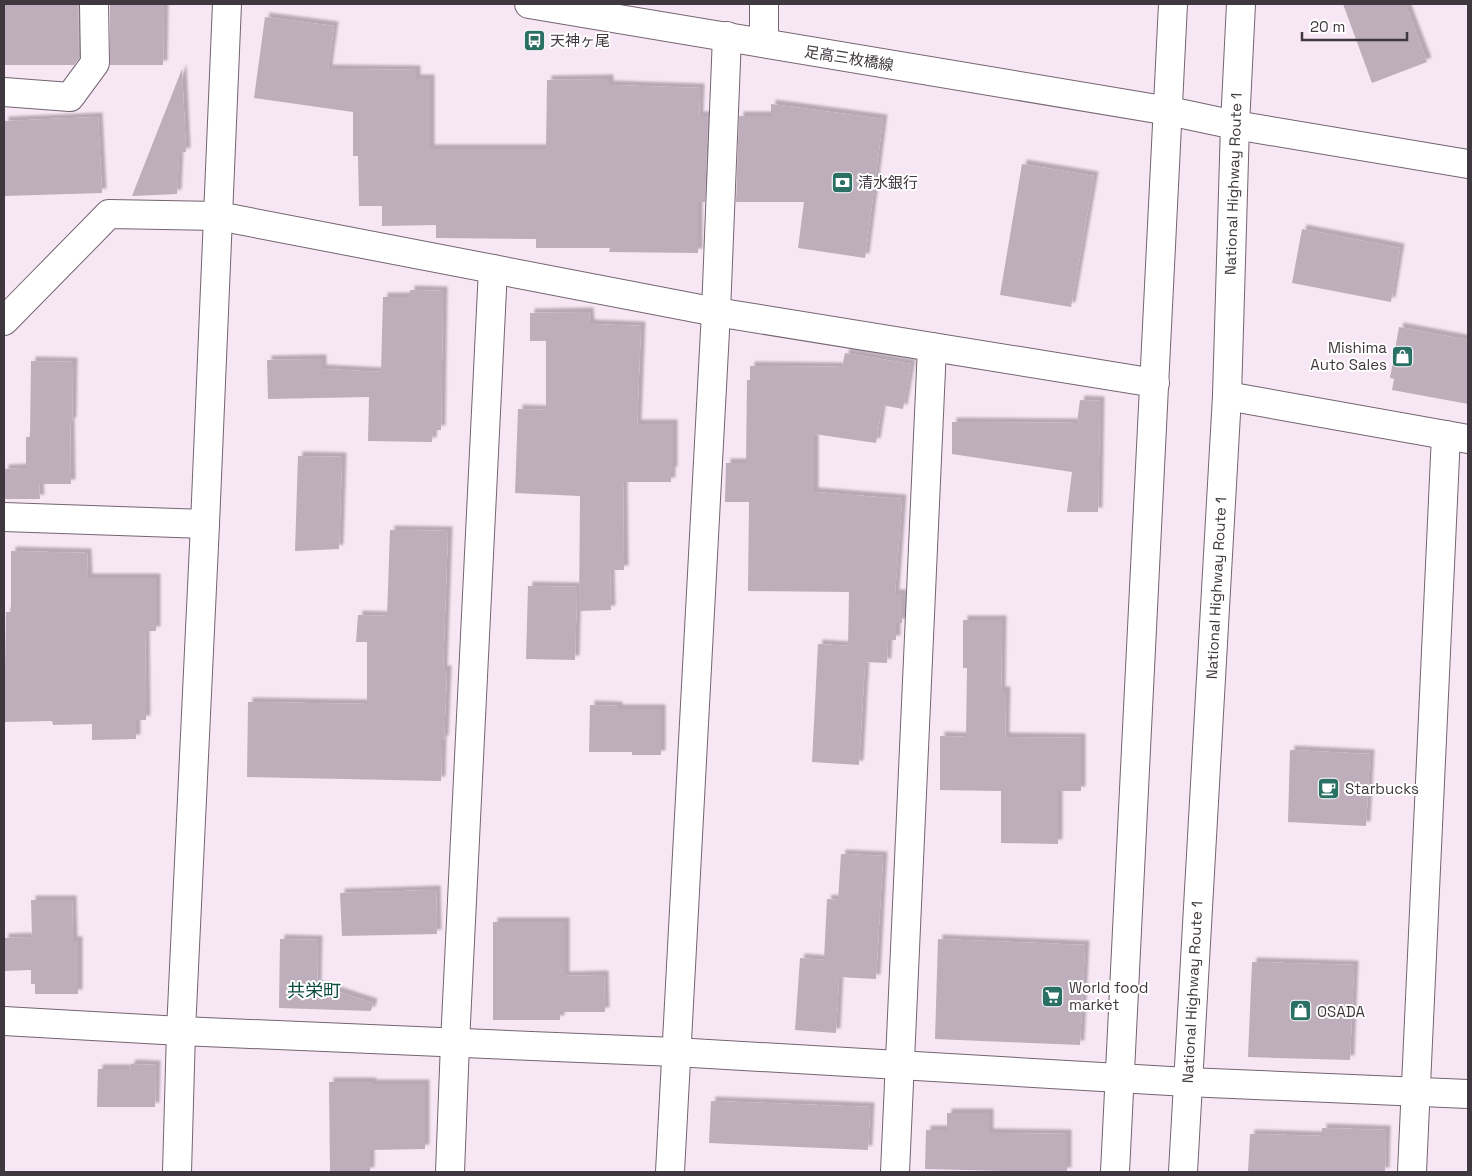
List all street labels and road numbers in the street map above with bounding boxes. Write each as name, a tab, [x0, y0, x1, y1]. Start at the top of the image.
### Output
street label: 足高三枚橋線	[803, 42, 895, 74]
street label: National Highway Route 1	[1220, 92, 1246, 276]
street label: National Highway Route 1	[1202, 496, 1230, 680]
street label: National Highway Route 1	[1178, 900, 1206, 1084]

